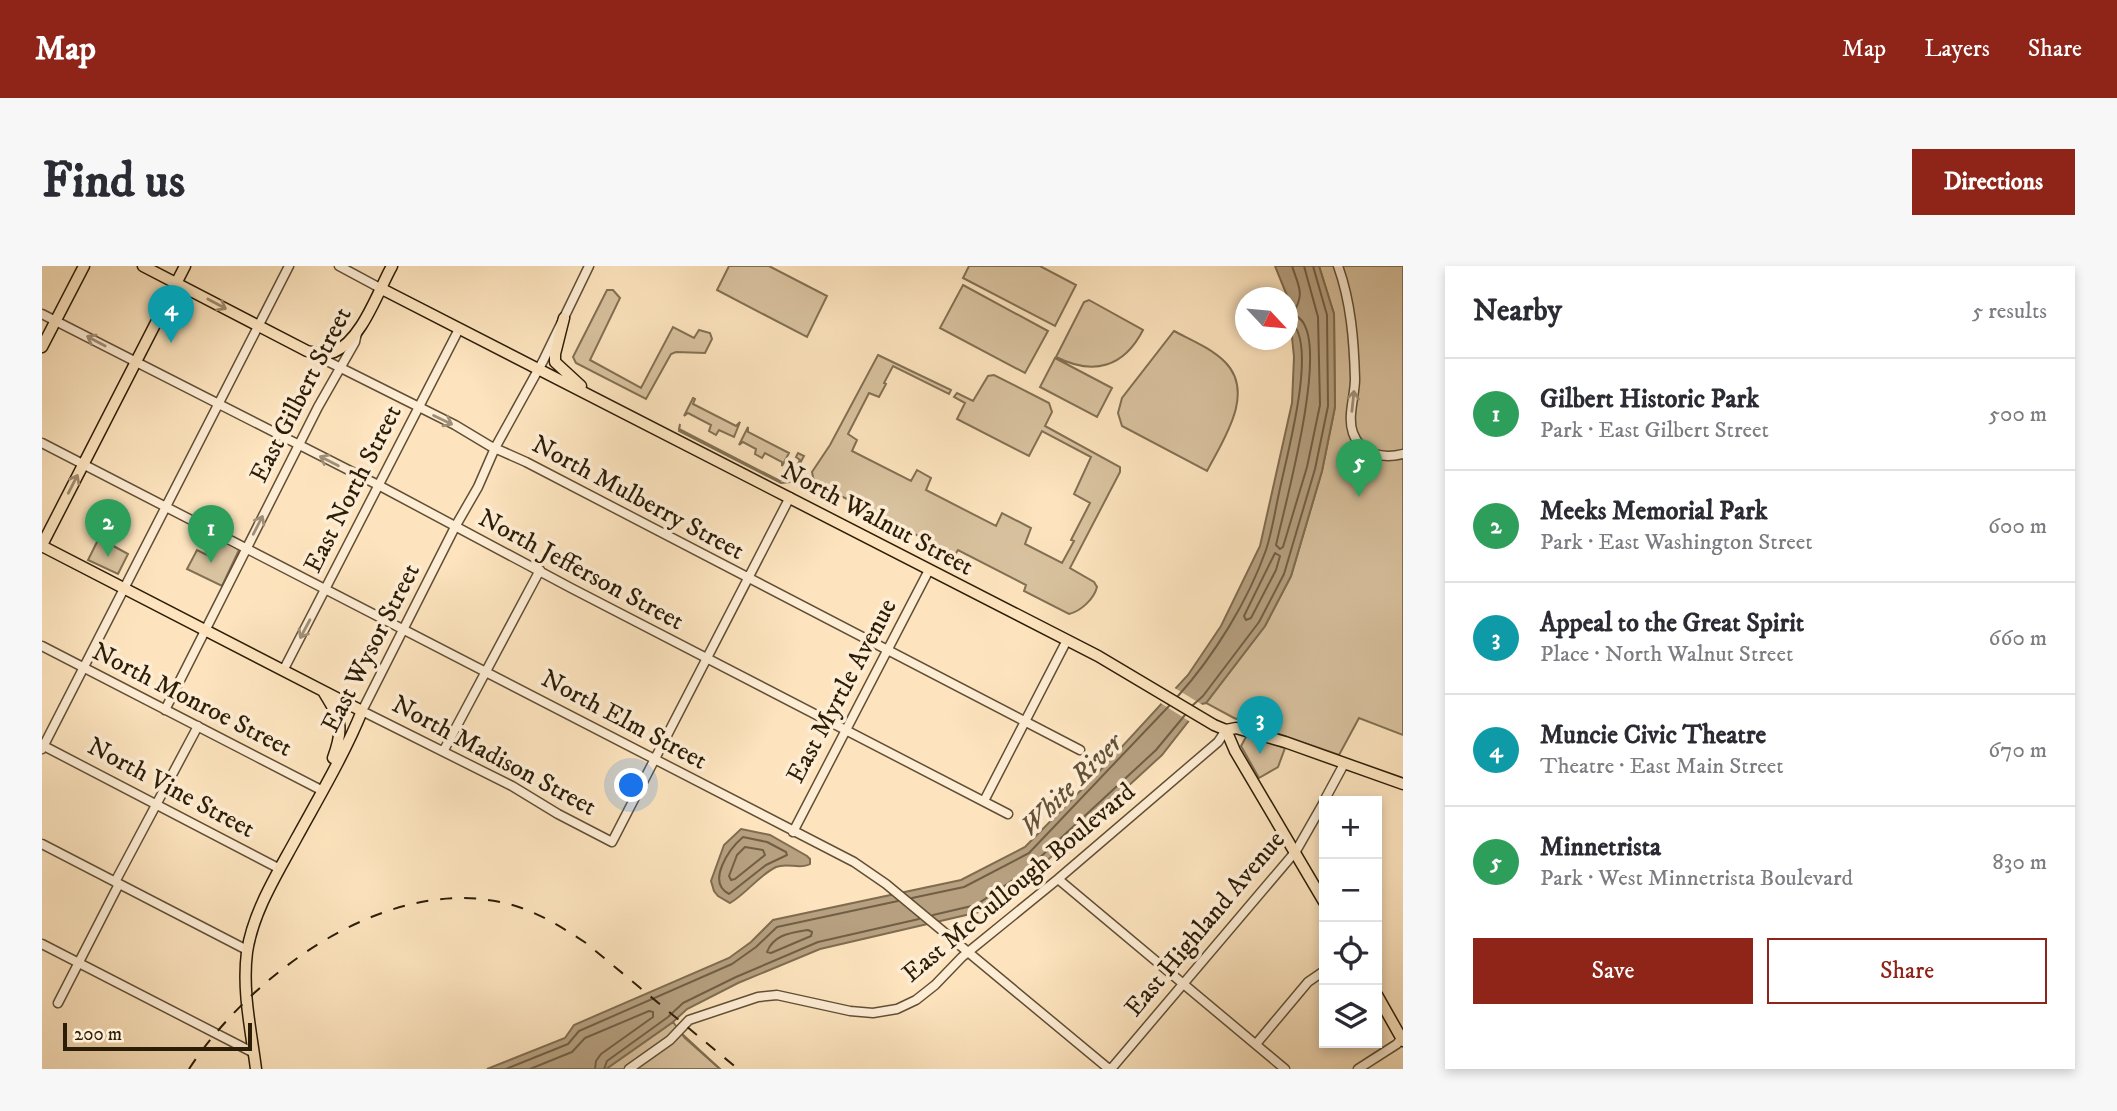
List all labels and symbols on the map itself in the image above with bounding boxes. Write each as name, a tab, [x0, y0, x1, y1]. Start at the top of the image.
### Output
pin: 4	[148, 285, 194, 343]
north arrow	[1235, 287, 1298, 350]
one-way arrow	[206, 298, 227, 311]
street label: East Gilbert Street	[243, 302, 359, 488]
one-way arrow	[86, 334, 106, 348]
one-way arrow	[1347, 390, 1360, 413]
street label: East North Street	[297, 399, 409, 579]
one-way arrow	[432, 413, 453, 427]
street label: North Mulberry Street	[526, 428, 750, 568]
pin: 5	[1336, 439, 1382, 497]
one-way arrow	[319, 454, 340, 468]
street label: North Walnut Street	[775, 454, 979, 584]
one-way arrow	[67, 474, 81, 495]
pin: 2	[85, 499, 131, 557]
street label: North Jefferson Street	[473, 502, 689, 638]
pin: 1	[188, 505, 234, 563]
one-way arrow	[251, 515, 265, 535]
street label: East Wysor Street	[314, 558, 428, 738]
street label: East Myrtle Avenue	[779, 593, 905, 789]
one-way arrow	[297, 618, 311, 639]
street label: North Monroe Street	[86, 635, 298, 765]
street label: North Elm Street	[535, 662, 713, 778]
street label: North Madison Street	[386, 688, 602, 824]
pin: 3	[1237, 696, 1283, 754]
water label: White River	[1012, 725, 1131, 844]
street label: North Vine Street	[82, 730, 260, 846]
your location	[614, 768, 648, 802]
street label: East McCullough Boulevard	[896, 776, 1142, 990]
street label: East Highland Avenue	[1118, 824, 1292, 1024]
scale bar	[63, 1020, 252, 1052]

